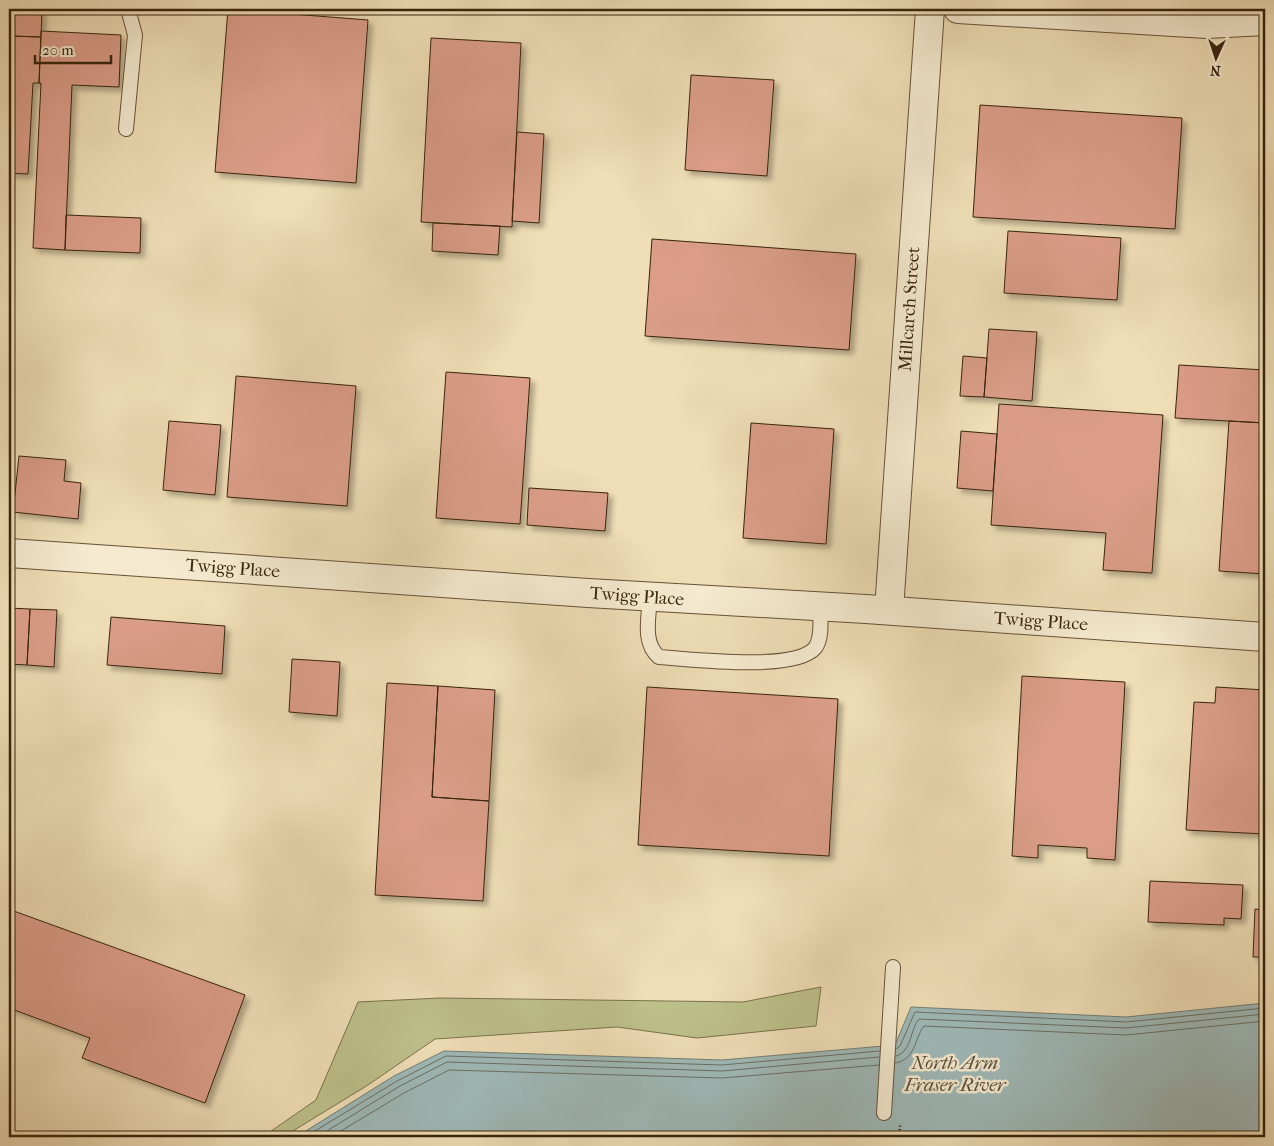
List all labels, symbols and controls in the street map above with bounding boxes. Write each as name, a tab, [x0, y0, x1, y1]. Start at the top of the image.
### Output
scale bar	[35, 32, 111, 64]
north arrow	[1192, 32, 1242, 82]
text: 20 m	[42, 41, 74, 59]
text: N	[1209, 62, 1221, 79]
street label: Millcarch Street	[895, 245, 924, 372]
street label: Twigg Place	[185, 555, 281, 582]
street label: Twigg Place	[589, 583, 685, 610]
street label: Twigg Place	[993, 608, 1089, 635]
water label: North Arm Fraser River	[903, 1052, 1007, 1096]

